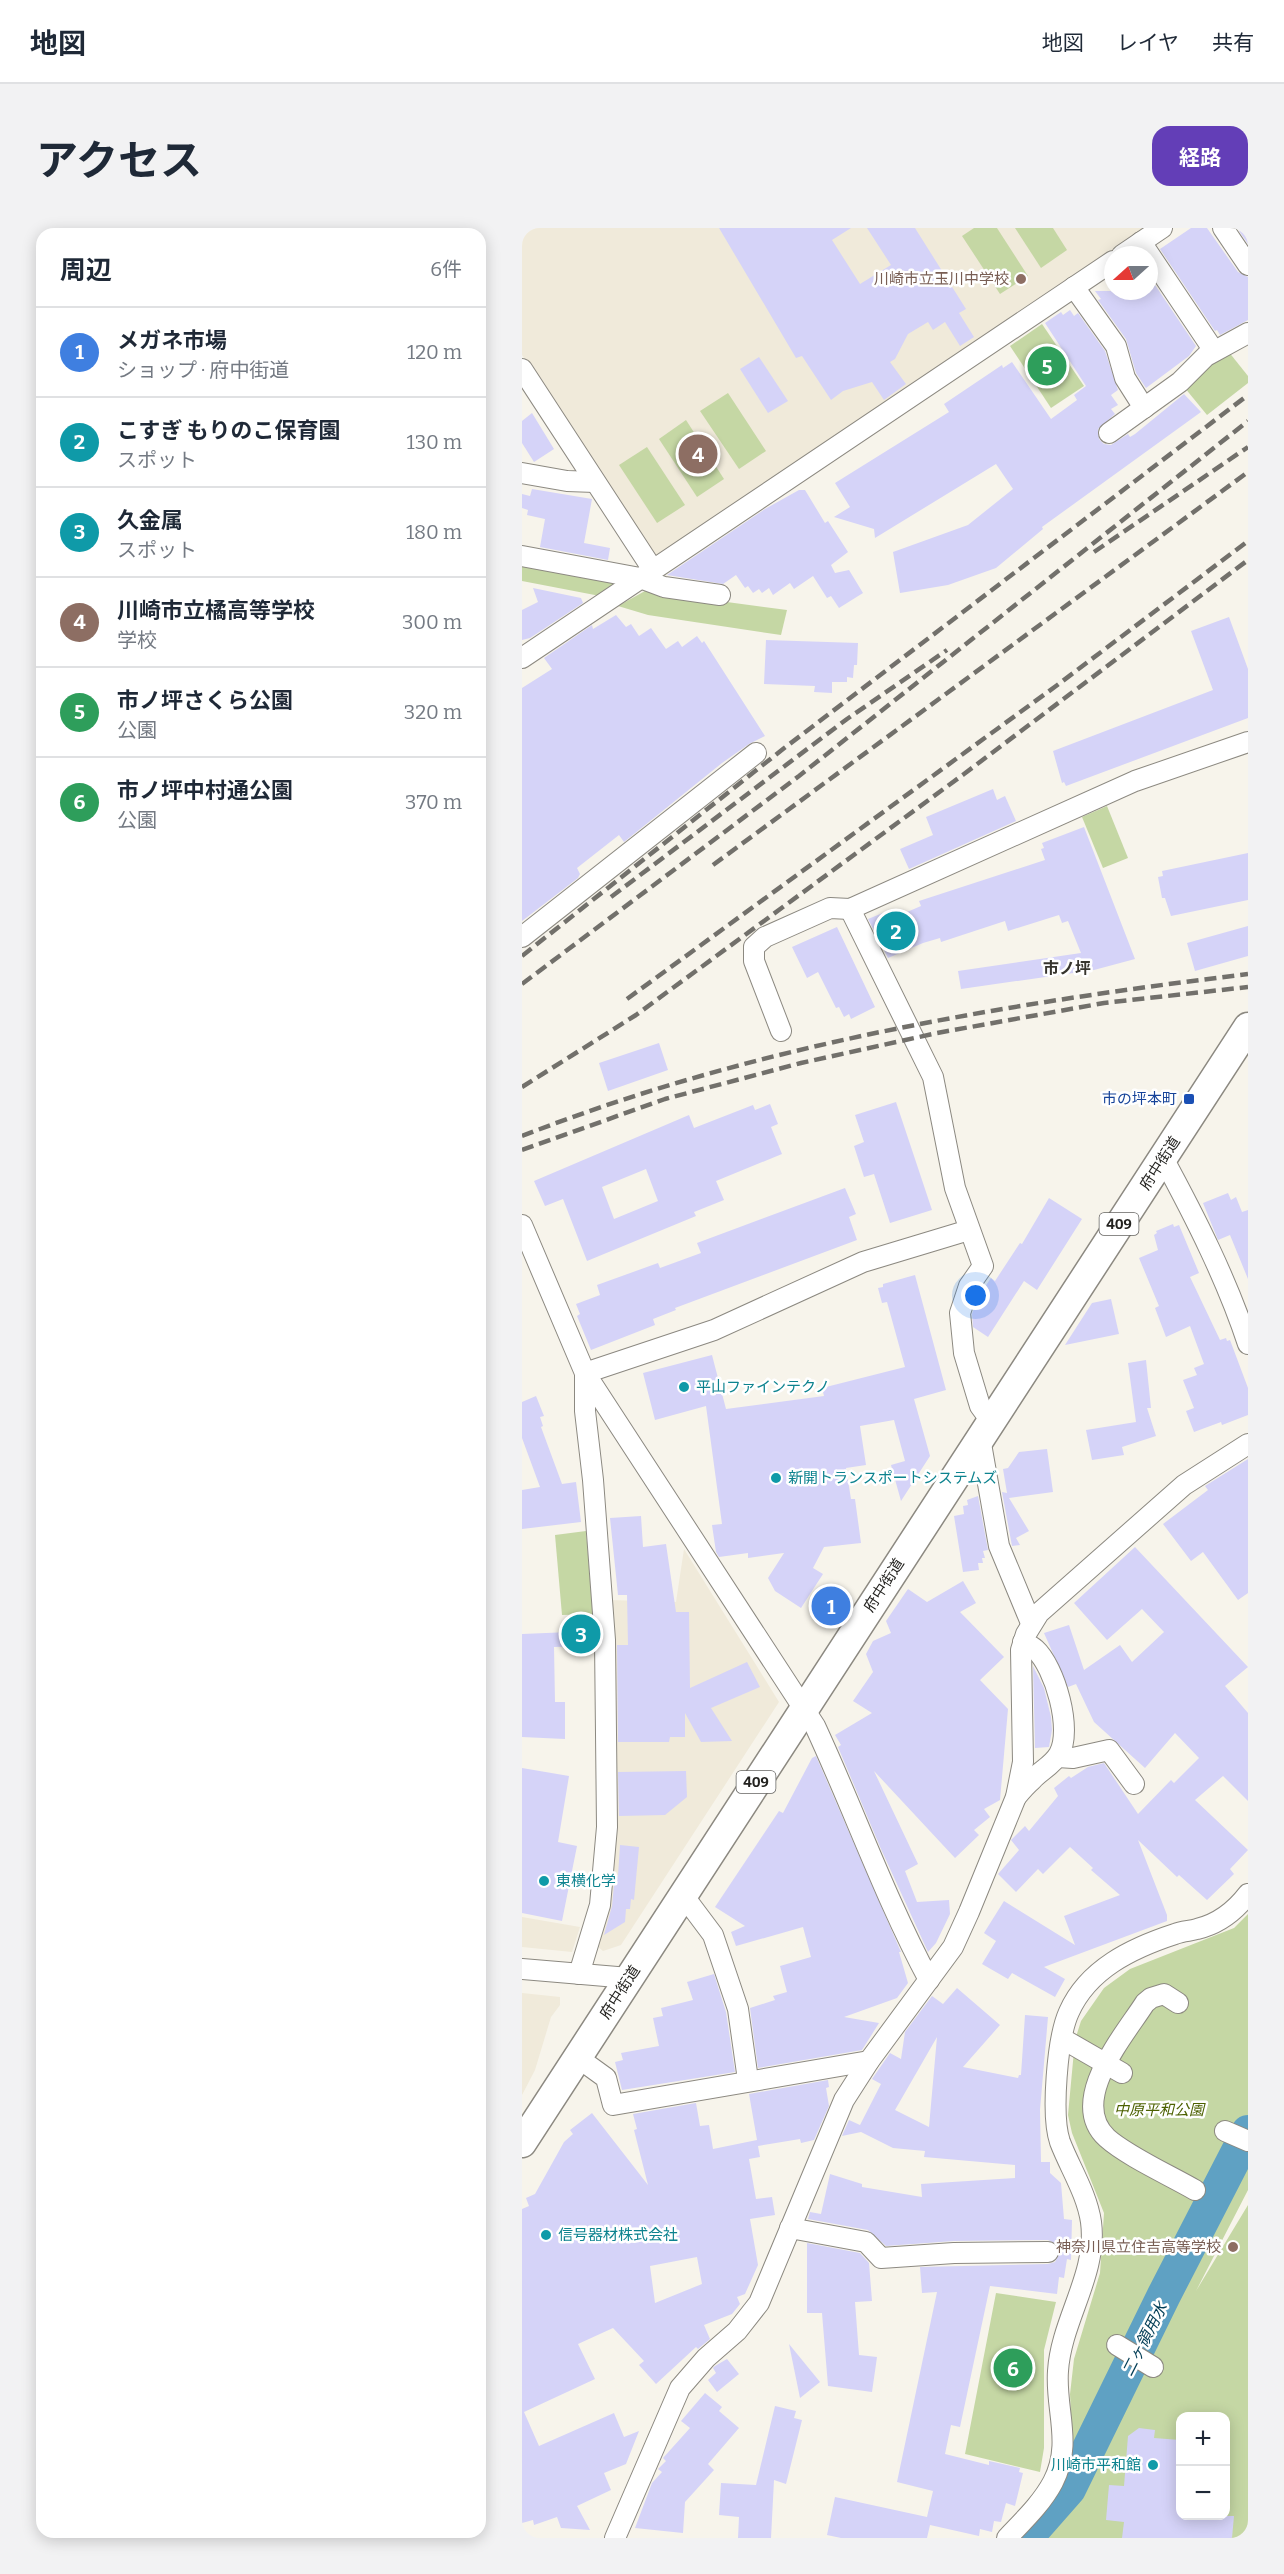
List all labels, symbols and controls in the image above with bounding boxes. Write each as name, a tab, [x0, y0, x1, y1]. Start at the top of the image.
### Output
text: 地図	[30, 27, 86, 60]
text: 地図	[1042, 30, 1084, 56]
text: レイヤ	[1117, 30, 1179, 56]
text: 共有	[1212, 30, 1254, 56]
button: 経路	[1152, 126, 1248, 186]
text: アクセス	[36, 136, 202, 186]
north arrow	[1104, 246, 1158, 300]
text: 周辺	[60, 255, 112, 286]
text: 6件	[430, 257, 462, 281]
place label: 川崎市立玉川中学校	[874, 270, 1009, 288]
marker: 川崎市立玉川中学校	[1014, 272, 1028, 286]
text: メガネ市場	[117, 327, 227, 354]
text: 1	[75, 340, 84, 364]
text: 120 m	[407, 340, 462, 364]
pin: 5	[1028, 344, 1066, 388]
text: ショップ · 府中街道	[117, 358, 289, 382]
text: こすぎ もりのこ保育園	[117, 417, 341, 444]
text: 2	[74, 430, 85, 454]
text: 130 m	[407, 430, 462, 454]
pin: 4	[678, 432, 717, 476]
text: スポット	[117, 448, 197, 472]
text: 久金属	[117, 507, 183, 534]
text: 3	[74, 520, 85, 544]
text: 180 m	[406, 520, 462, 544]
text: スポット	[117, 538, 197, 562]
text: 川崎市立橘高等学校	[117, 597, 315, 624]
text: 4	[73, 610, 86, 634]
text: 300 m	[402, 610, 462, 634]
text: 学校	[117, 628, 157, 652]
text: 市ノ坪さくら公園	[117, 687, 293, 714]
text: 5	[74, 700, 85, 724]
text: 320 m	[404, 700, 462, 724]
text: 公園	[117, 718, 157, 742]
text: 市ノ坪中村通公園	[117, 777, 293, 804]
text: 6	[74, 790, 85, 814]
text: 370 m	[405, 790, 462, 814]
text: 公園	[117, 808, 157, 832]
pin: 2	[876, 908, 916, 954]
district label: 市ノ坪	[1043, 959, 1091, 978]
place label: 市の坪本町	[1102, 1090, 1177, 1108]
marker: 市の坪本町	[1182, 1092, 1196, 1106]
street label: 府中街道	[1136, 1133, 1184, 1193]
road number: 409	[1100, 1213, 1138, 1235]
your location	[961, 1281, 990, 1310]
place label: 平山ファインテクノ	[696, 1378, 830, 1396]
marker: 平山ファインテクノ	[677, 1380, 691, 1394]
place label: 新開トランスポートシステムズ	[788, 1469, 997, 1487]
marker: 新開トランスポートシステムズ	[769, 1471, 783, 1485]
street label: 府中街道	[860, 1555, 908, 1615]
pin: 1	[812, 1584, 850, 1628]
pin: 3	[562, 1612, 600, 1656]
road number: 409	[736, 1771, 776, 1793]
place label: 東横化学	[556, 1872, 616, 1890]
marker: 東横化学	[537, 1874, 551, 1888]
street label: 府中街道	[596, 1962, 644, 2022]
park label: 中原平和公園	[1114, 2101, 1206, 2119]
place label: 信号器材株式会社	[558, 2226, 678, 2244]
marker: 信号器材株式会社	[539, 2228, 553, 2242]
place label: 神奈川県立住吉高等学校	[1056, 2238, 1221, 2256]
marker: 神奈川県立住吉高等学校	[1226, 2240, 1240, 2254]
water label: 二ヶ領用水	[1118, 2297, 1172, 2379]
pin: 6	[994, 2346, 1032, 2390]
map controls	[1176, 2412, 1230, 2520]
button: +	[1176, 2412, 1230, 2466]
place label: 川崎市平和館	[1051, 2456, 1141, 2474]
marker: 川崎市平和館	[1146, 2458, 1160, 2472]
button: −	[1176, 2466, 1230, 2520]

